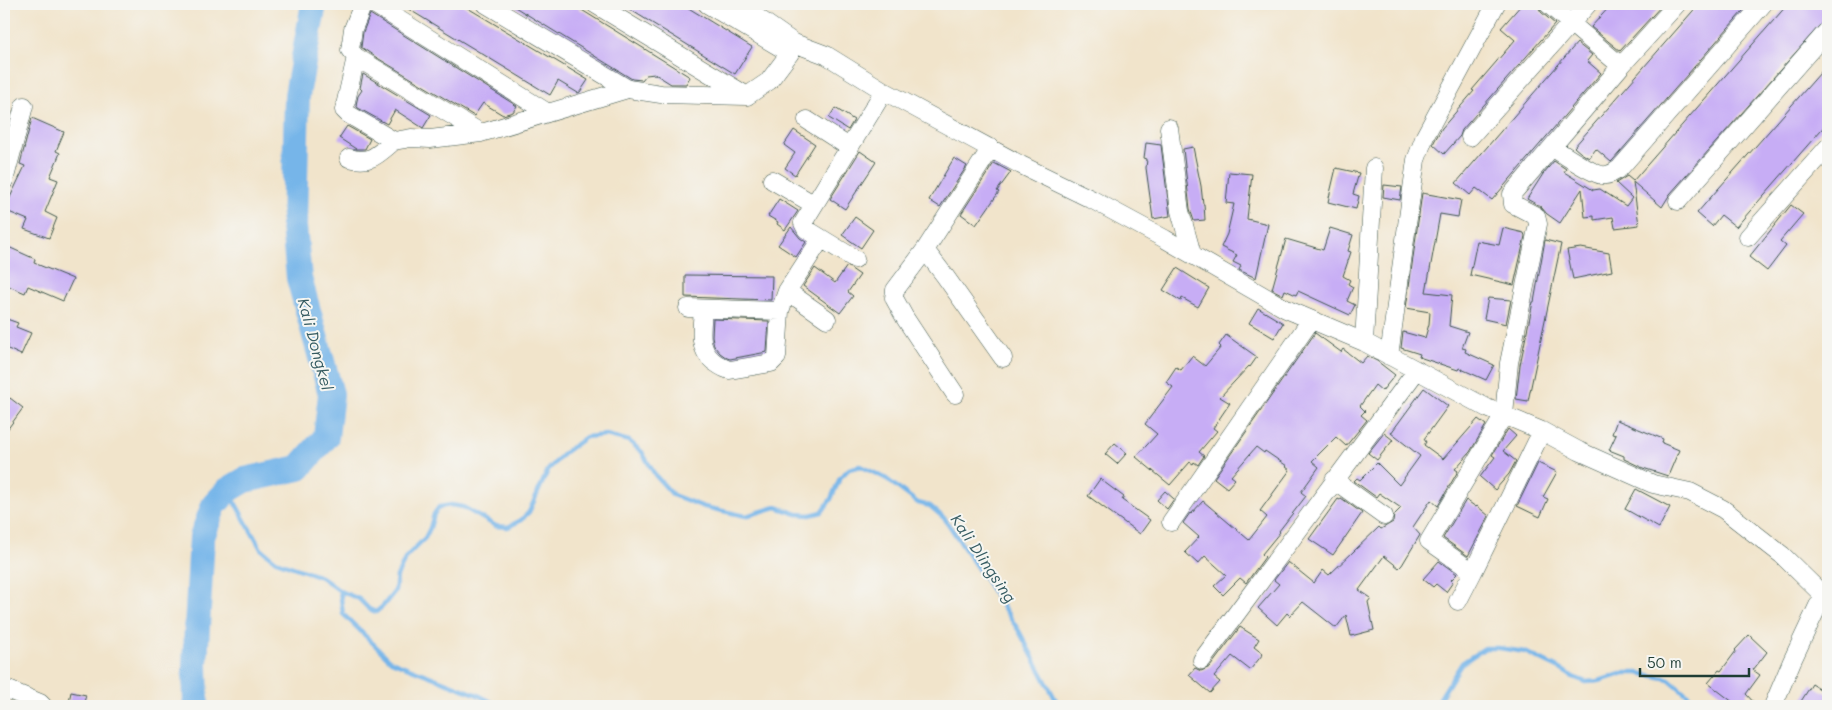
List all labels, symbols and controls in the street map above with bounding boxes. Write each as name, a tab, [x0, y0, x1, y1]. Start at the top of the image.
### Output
water label: Kali Dongkel	[294, 296, 338, 392]
water label: Kali Dlingsing	[947, 510, 1021, 606]
scale bar	[1640, 645, 1748, 677]
text: 50 m	[1647, 652, 1682, 672]

